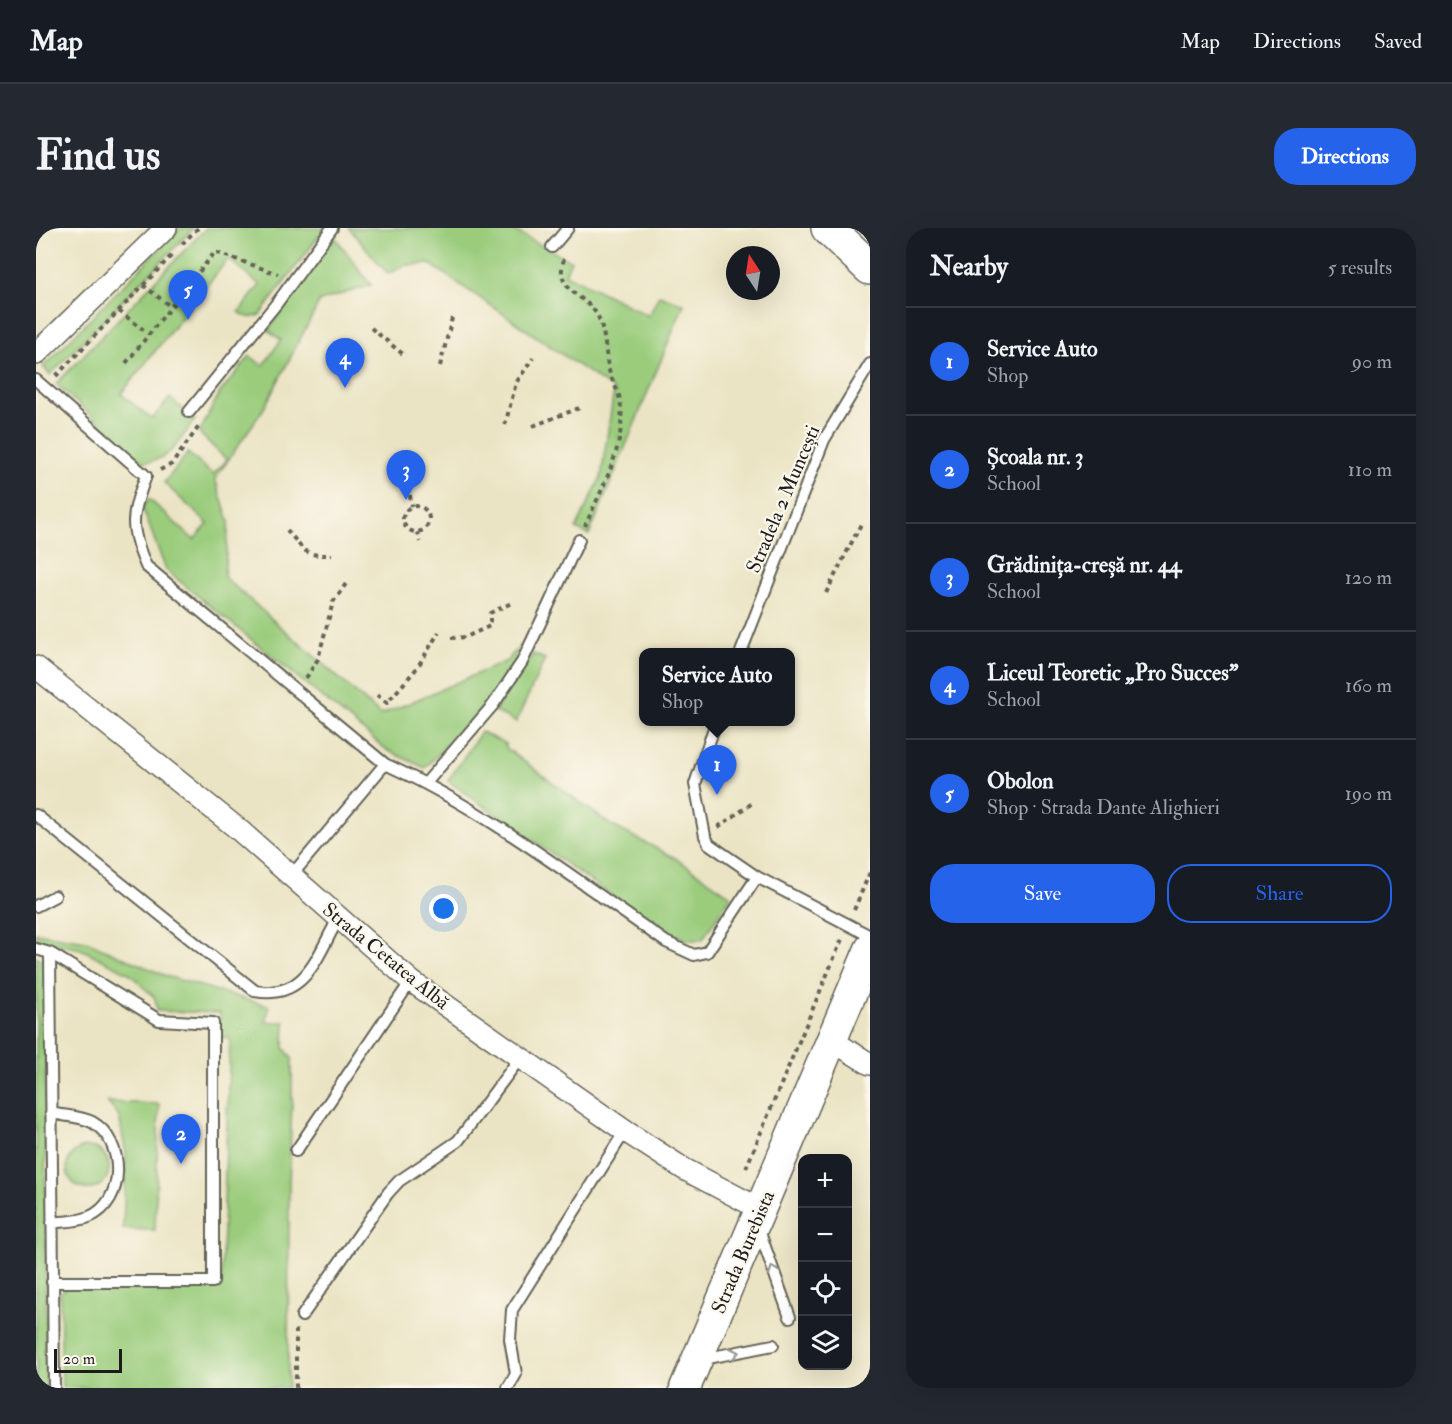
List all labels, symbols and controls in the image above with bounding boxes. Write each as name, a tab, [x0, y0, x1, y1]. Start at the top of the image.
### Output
text: Map	[30, 24, 83, 59]
text: Map	[1180, 28, 1220, 55]
text: Directions	[1253, 28, 1341, 55]
text: Saved	[1374, 28, 1422, 55]
button: Directions	[1274, 128, 1416, 185]
text: Find us	[36, 130, 160, 182]
north arrow	[726, 246, 780, 300]
text: Nearby	[930, 251, 1008, 283]
text: 5 results	[1328, 255, 1392, 280]
pin: 5	[168, 270, 208, 320]
text: Service Auto	[987, 335, 1098, 363]
pin: 4	[326, 338, 364, 388]
text: 1	[946, 349, 953, 374]
text: 90 m	[1352, 349, 1392, 374]
text: Shop	[987, 363, 1028, 388]
street label: Stradela 2 Muncești	[741, 421, 825, 577]
text: Școala nr. 3	[987, 443, 1084, 471]
pin: 3	[386, 450, 425, 500]
text: 2	[944, 457, 955, 482]
text: 110 m	[1348, 457, 1392, 482]
text: School	[987, 471, 1041, 496]
text: Grădinița-creșă nr. 44	[987, 551, 1181, 579]
text: 3	[946, 565, 953, 590]
text: 120 m	[1345, 565, 1392, 590]
text: School	[987, 579, 1041, 604]
popup	[639, 648, 795, 726]
text: Liceul Teoretic „Pro Succes"	[987, 659, 1238, 687]
text: Service Auto	[662, 661, 772, 689]
text: 4	[944, 673, 955, 698]
text: 160 m	[1345, 673, 1392, 698]
text: School	[987, 687, 1041, 712]
text: Shop	[662, 689, 703, 714]
pin: 1	[698, 746, 736, 795]
text: Obolon	[987, 767, 1054, 795]
text: 5	[945, 781, 954, 806]
text: 190 m	[1345, 781, 1392, 806]
text: Shop · Strada Dante Alighieri	[987, 795, 1220, 820]
button: Save	[930, 864, 1155, 923]
button: Share	[1167, 864, 1392, 923]
your location	[429, 894, 458, 923]
street label: Strada Cetatea Albă	[317, 897, 455, 1015]
pin: 2	[162, 1114, 200, 1164]
map controls	[798, 1154, 852, 1370]
button: +	[798, 1154, 852, 1208]
street label: Strada Burebista	[706, 1186, 780, 1317]
button: −	[798, 1208, 852, 1262]
button: locate	[798, 1262, 852, 1316]
one-way arrow	[768, 1265, 781, 1275]
button: layers	[798, 1316, 852, 1370]
scale bar	[54, 1346, 122, 1374]
one-way arrow	[729, 1347, 739, 1360]
text: 20 m	[63, 1349, 95, 1369]

